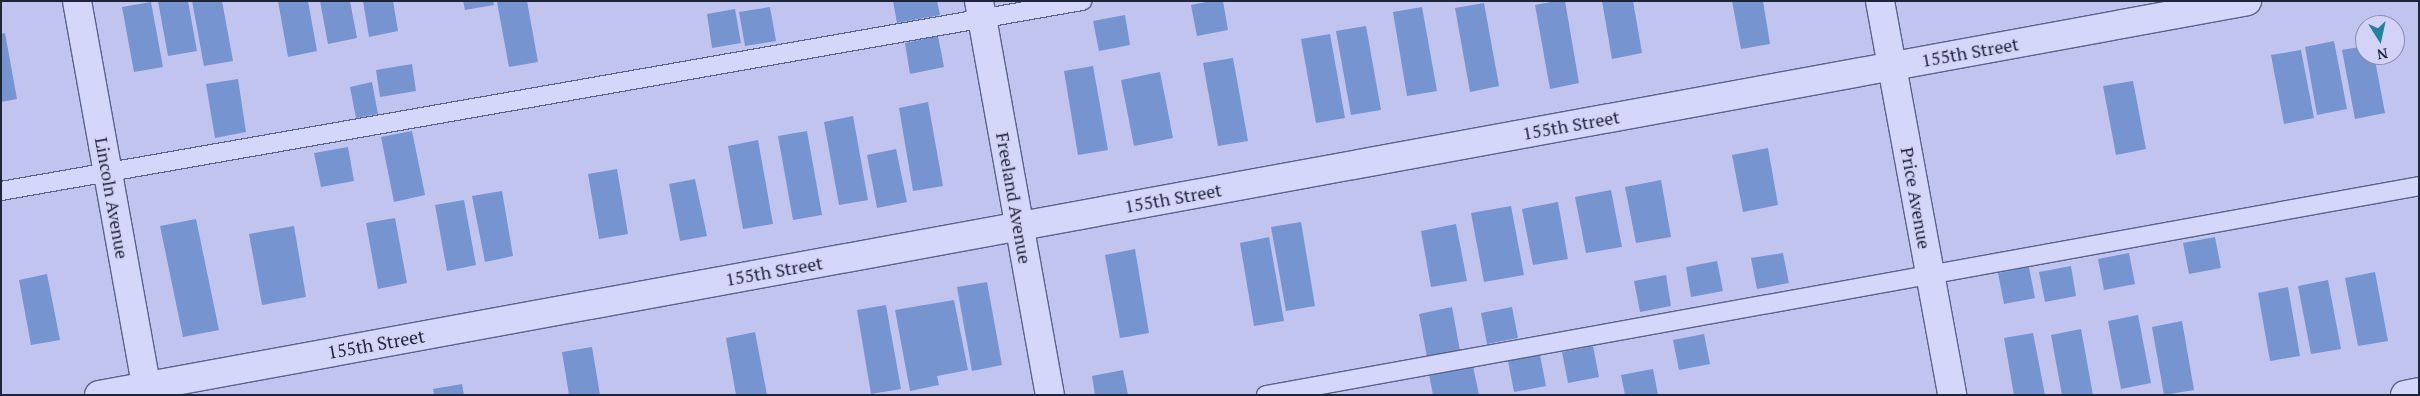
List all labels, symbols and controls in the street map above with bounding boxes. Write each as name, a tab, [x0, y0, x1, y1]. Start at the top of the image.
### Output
north arrow	[2355, 15, 2405, 65]
street label: 155th Street	[1920, 33, 2020, 71]
text: N	[2376, 44, 2389, 65]
street label: 155th Street	[1521, 106, 1621, 144]
street label: Freeland Avenue	[992, 130, 1036, 266]
street label: Lincoln Avenue	[91, 135, 133, 261]
street label: Price Avenue	[1896, 145, 1936, 251]
street label: 155th Street	[1123, 179, 1223, 217]
street label: 155th Street	[724, 252, 824, 290]
street label: 155th Street	[326, 325, 426, 363]

